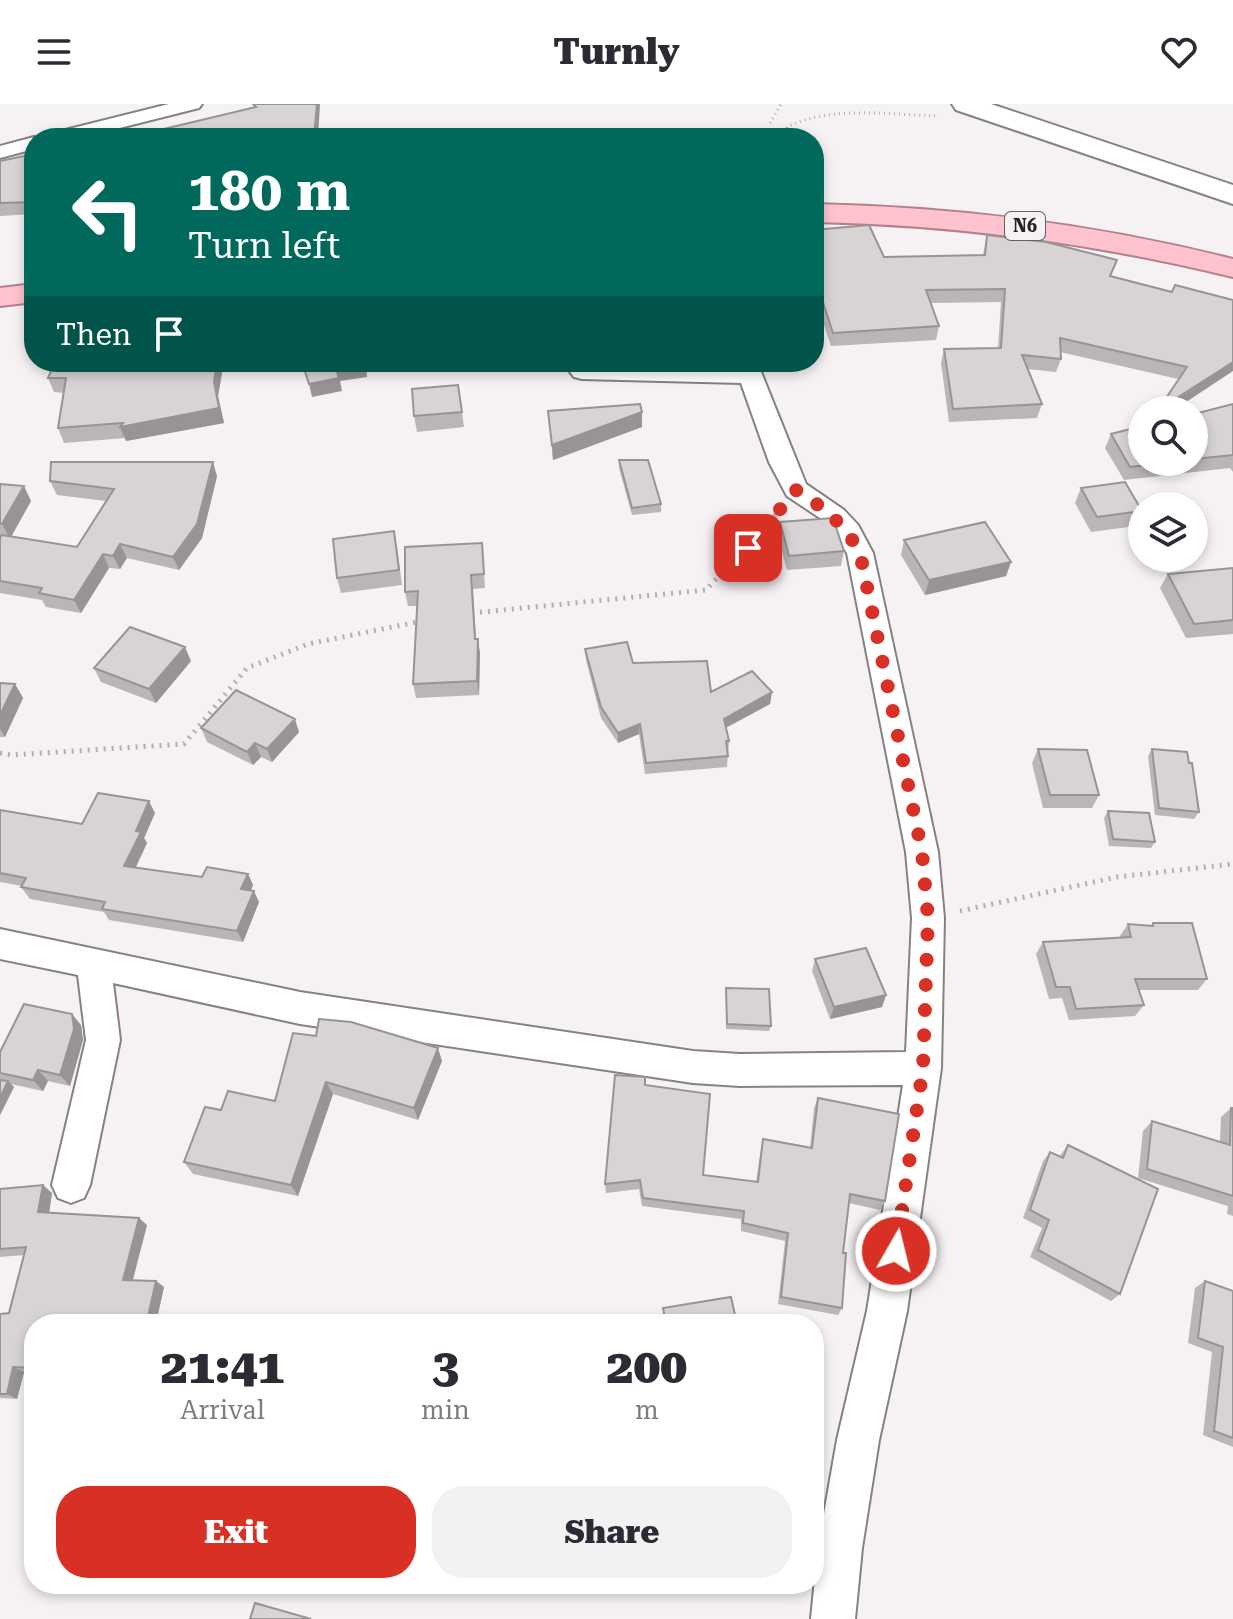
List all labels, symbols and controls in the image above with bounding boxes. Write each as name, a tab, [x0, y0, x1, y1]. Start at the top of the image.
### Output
icon: menu	[32, 30, 76, 74]
icon: heart	[1157, 30, 1201, 74]
text: Turnly	[553, 31, 680, 73]
text: 180 m	[188, 158, 350, 224]
icon: left	[56, 160, 160, 264]
road number: N6	[1005, 212, 1045, 240]
text: Turn left	[188, 225, 340, 267]
icon: arrive	[147, 312, 191, 356]
text: Then	[56, 317, 131, 352]
map controls	[1128, 396, 1208, 572]
button: search	[1128, 396, 1208, 476]
button: layers	[1128, 492, 1208, 572]
pin	[714, 514, 782, 582]
icon: arrive	[726, 526, 770, 570]
position arrow	[854, 1209, 938, 1293]
text: 21:41	[161, 1339, 284, 1395]
text: 3	[432, 1339, 459, 1395]
text: 200	[607, 1339, 687, 1395]
text: Arrival	[180, 1395, 265, 1425]
text: min	[421, 1395, 470, 1425]
text: m	[635, 1395, 659, 1425]
button: Exit	[56, 1486, 416, 1578]
button: Share	[432, 1486, 792, 1578]

